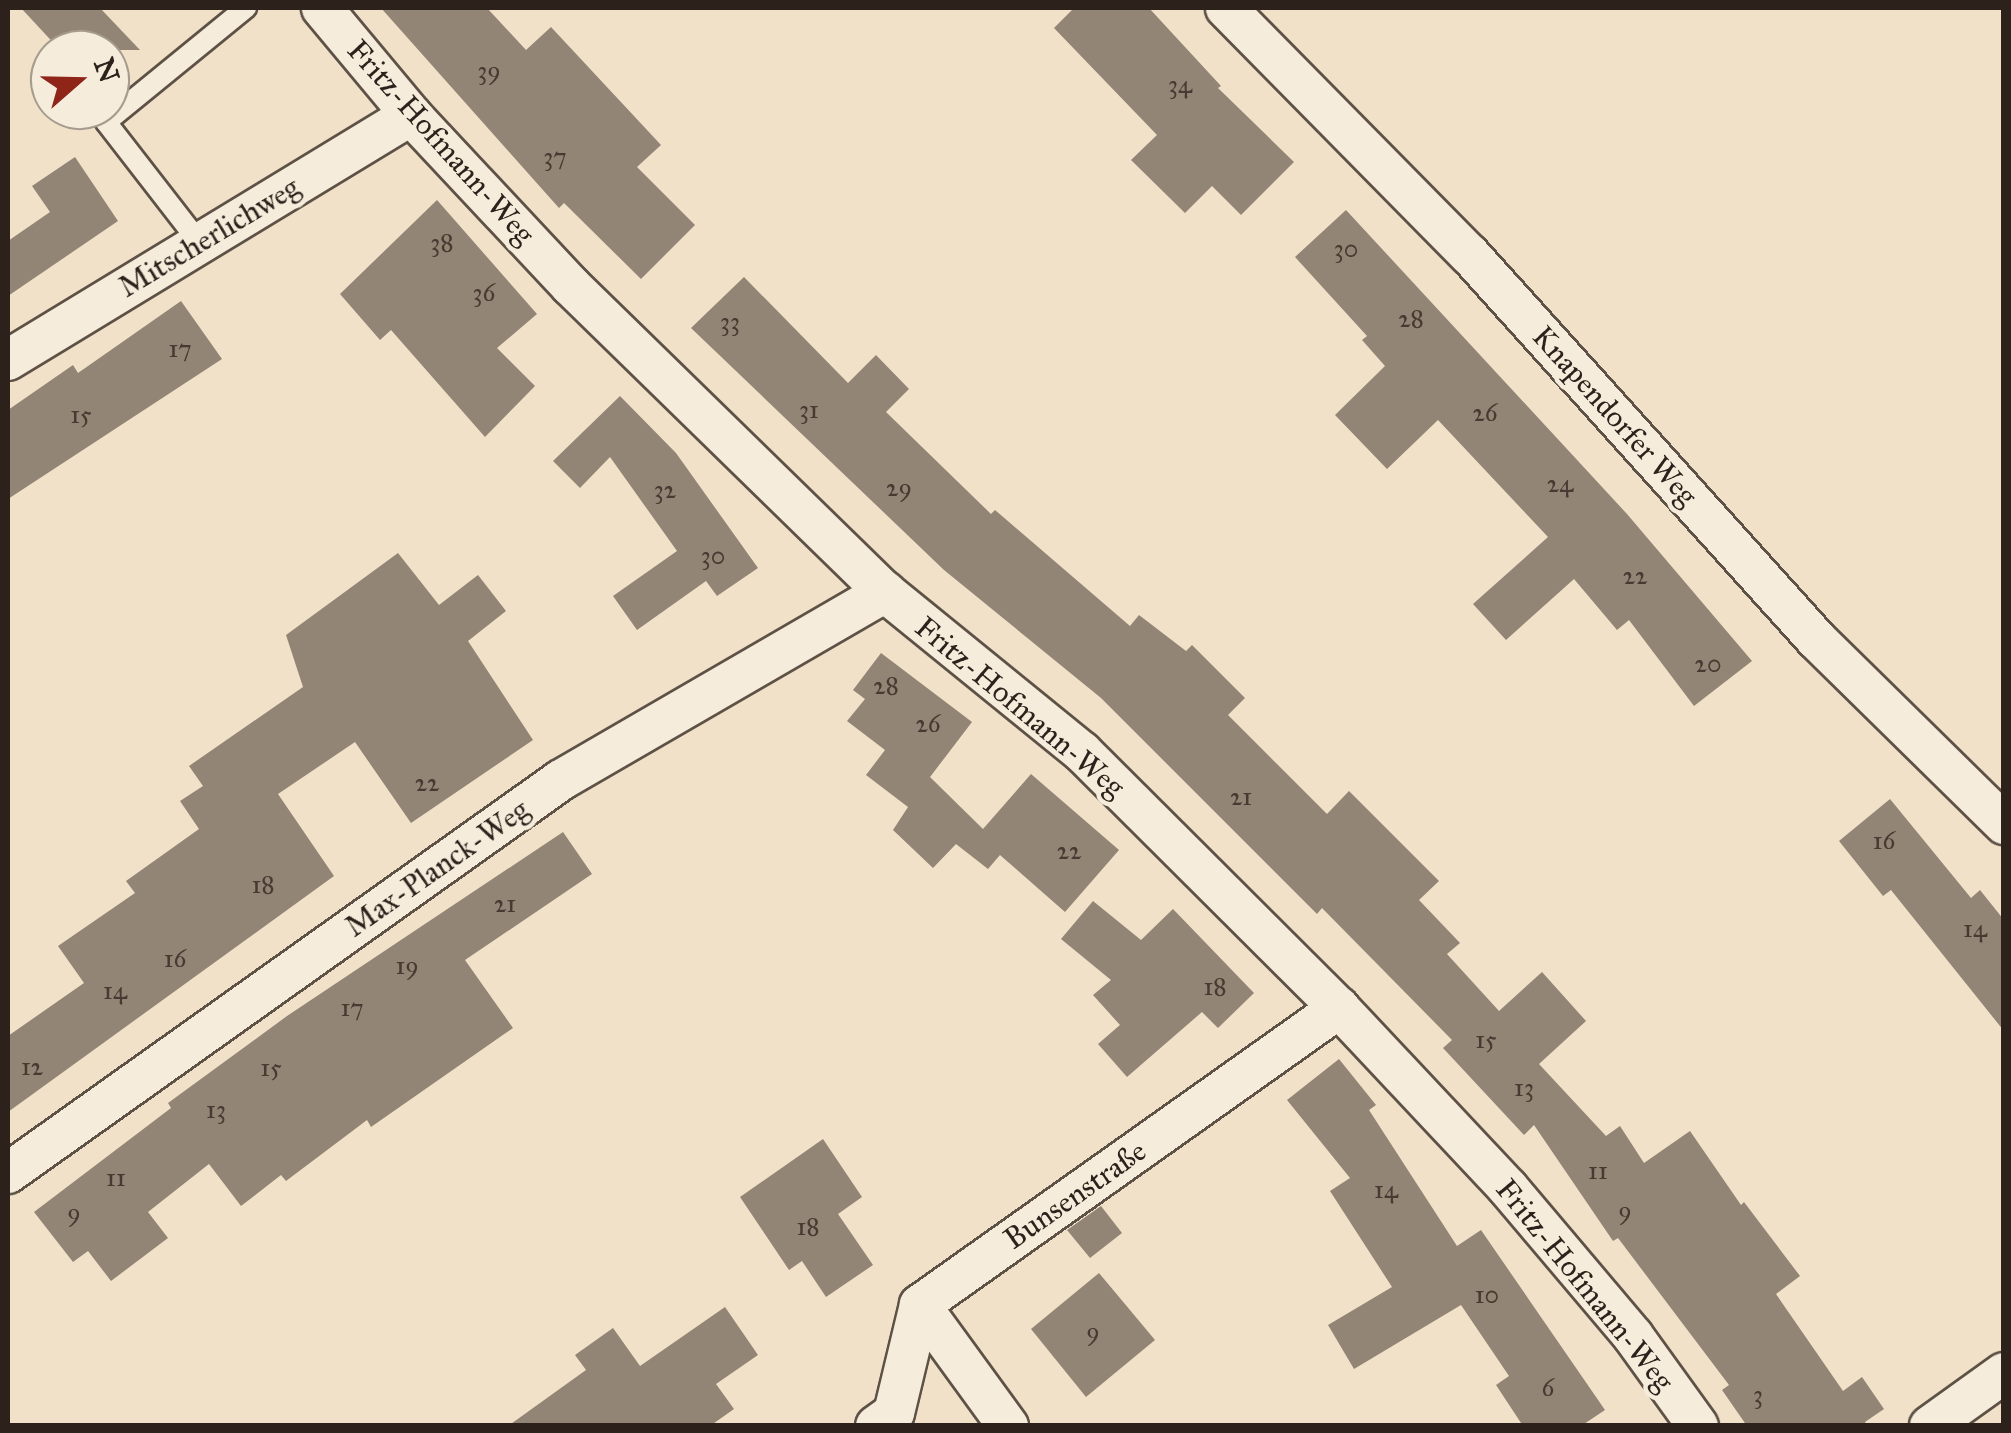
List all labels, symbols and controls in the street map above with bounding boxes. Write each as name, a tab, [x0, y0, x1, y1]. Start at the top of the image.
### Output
north arrow	[30, 30, 130, 130]
street label: Fritz-Hofmann-Weg	[340, 32, 542, 252]
text: N	[86, 53, 127, 87]
house number: 39	[477, 56, 501, 86]
house number: 34	[1168, 70, 1192, 100]
house number: 37	[543, 142, 567, 172]
street label: Mitscherlichweg	[112, 169, 306, 305]
house number: 38	[430, 228, 454, 258]
house number: 30	[1334, 234, 1358, 264]
house number: 36	[473, 278, 495, 308]
house number: 28	[1398, 304, 1424, 334]
house number: 33	[720, 307, 740, 337]
street label: Knapendorfer Weg	[1525, 319, 1705, 513]
house number: 17	[168, 334, 192, 364]
house number: 31	[799, 395, 819, 425]
house number: 26	[1472, 398, 1498, 428]
house number: 15	[70, 400, 92, 430]
house number: 24	[1547, 469, 1573, 499]
house number: 29	[886, 473, 912, 503]
house number: 32	[654, 475, 676, 505]
house number: 30	[701, 541, 725, 571]
house number: 22	[1623, 561, 1647, 591]
street label: Fritz-Hofmann-Weg	[908, 609, 1132, 805]
house number: 20	[1695, 649, 1721, 679]
house number: 28	[873, 671, 899, 701]
house number: 26	[915, 709, 941, 739]
house number: 22	[415, 768, 439, 798]
house number: 21	[1230, 782, 1252, 812]
street label: Max-Planck-Weg	[338, 791, 536, 945]
house number: 16	[1873, 826, 1895, 856]
house number: 22	[1057, 836, 1081, 866]
house number: 18	[251, 870, 275, 900]
house number: 21	[494, 889, 516, 919]
house number: 14	[1963, 914, 1987, 944]
house number: 16	[164, 944, 186, 974]
house number: 19	[395, 951, 419, 981]
house number: 18	[1203, 972, 1227, 1002]
house number: 14	[103, 976, 127, 1006]
house number: 17	[340, 993, 364, 1023]
house number: 15	[1475, 1025, 1497, 1055]
house number: 12	[21, 1052, 43, 1082]
house number: 15	[260, 1053, 282, 1083]
house number: 13	[1514, 1073, 1534, 1103]
house number: 13	[206, 1095, 226, 1125]
street label: Bunsenstraße	[997, 1133, 1153, 1257]
house number: 11	[1588, 1156, 1608, 1186]
house number: 11	[106, 1163, 126, 1193]
street label: Fritz-Hofmann-Weg	[1488, 1172, 1682, 1398]
house number: 14	[1374, 1175, 1398, 1205]
house number: 9	[1618, 1196, 1632, 1226]
house number: 9	[67, 1198, 81, 1228]
house number: 18	[796, 1212, 820, 1242]
house number: 10	[1475, 1280, 1499, 1310]
house number: 9	[1086, 1317, 1100, 1347]
house number: 6	[1542, 1373, 1554, 1403]
house number: 3	[1753, 1380, 1763, 1410]

